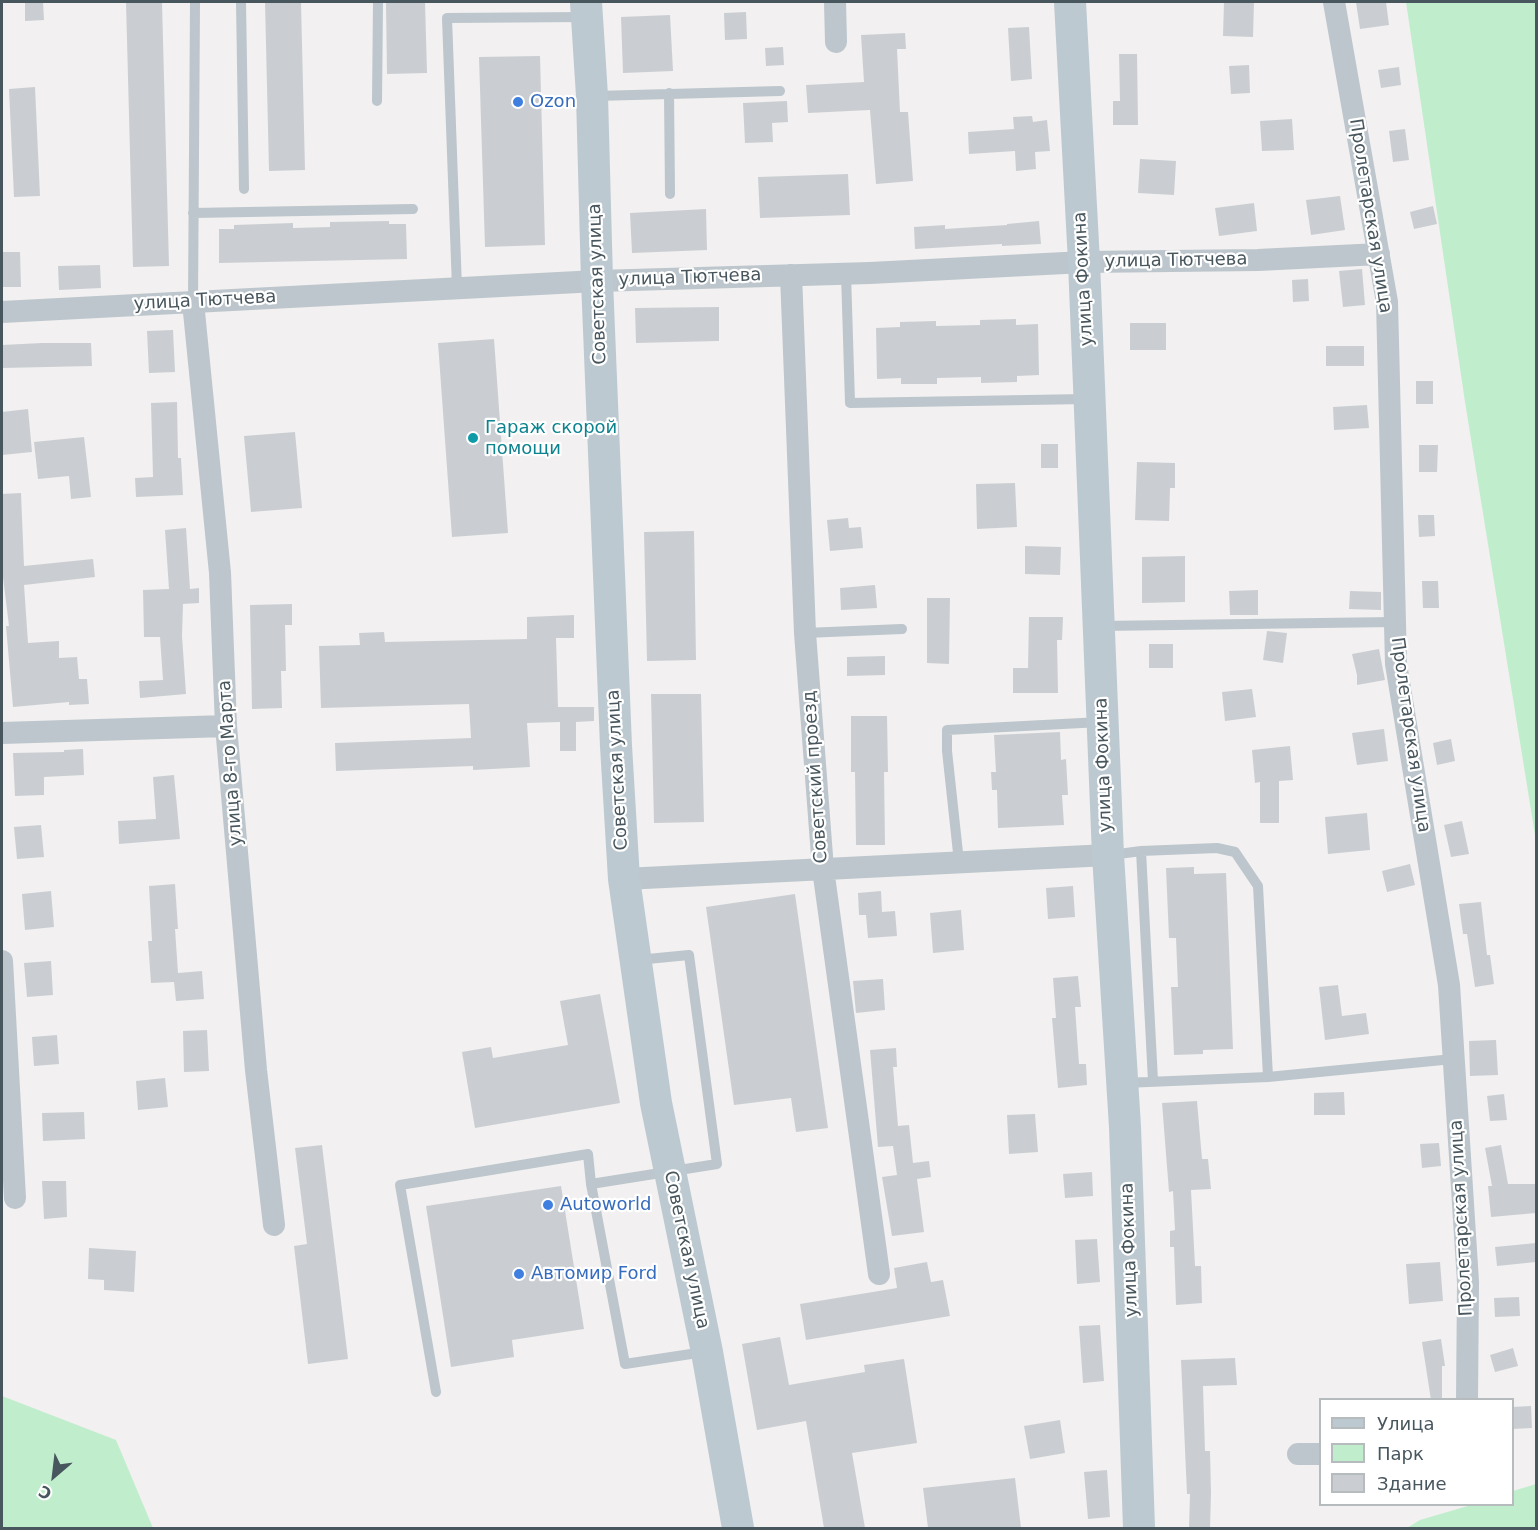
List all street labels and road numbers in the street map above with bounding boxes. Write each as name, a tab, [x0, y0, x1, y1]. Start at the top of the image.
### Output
street label: Пролетарская улица	[1344, 117, 1396, 315]
street label: Советская улица	[584, 203, 612, 365]
street label: улица Фокина	[1070, 211, 1098, 347]
street label: улица Тютчева	[1104, 249, 1248, 273]
street label: улица Тютчева	[618, 265, 762, 291]
street label: улица Тютчева	[133, 286, 277, 316]
street label: Пролетарская улица	[1386, 636, 1434, 834]
street label: улица 8-го Марта	[214, 679, 248, 847]
street label: Советская улица	[603, 689, 633, 851]
street label: Советский проезд	[799, 690, 833, 864]
street label: улица Фокина	[1091, 697, 1117, 833]
street label: Пролетарская улица	[1446, 1119, 1478, 1317]
street label: Советская улица	[659, 1169, 713, 1331]
street label: улица Фокина	[1117, 1182, 1143, 1318]

